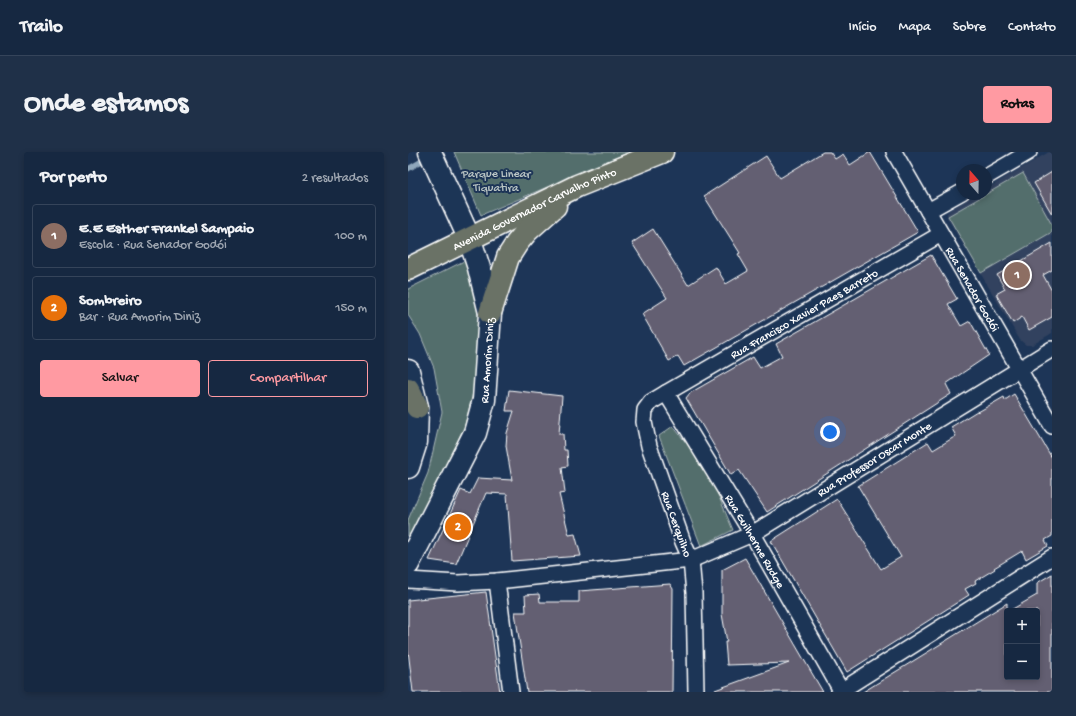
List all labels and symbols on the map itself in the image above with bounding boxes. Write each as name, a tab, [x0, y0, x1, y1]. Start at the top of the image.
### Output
north arrow	[956, 164, 992, 200]
street label: Avenida Governador Carvalho Pinto	[451, 166, 619, 255]
park label: Parque Linear Tiquatira	[460, 168, 532, 196]
street label: Rua Senador Godói	[941, 245, 1001, 335]
pin: 1	[1004, 260, 1030, 290]
street label: Rua Francisco Xavier Paes Barreto	[729, 267, 881, 363]
street label: Rua Amorim Diniz	[479, 317, 499, 404]
street label: Rua Professor Oscar Monte	[815, 420, 935, 501]
your location	[820, 422, 840, 442]
street label: Rua Cerquilho	[657, 490, 694, 560]
street label: Rua Guilherme Rudge	[721, 493, 787, 592]
pin: 2	[445, 512, 471, 542]

